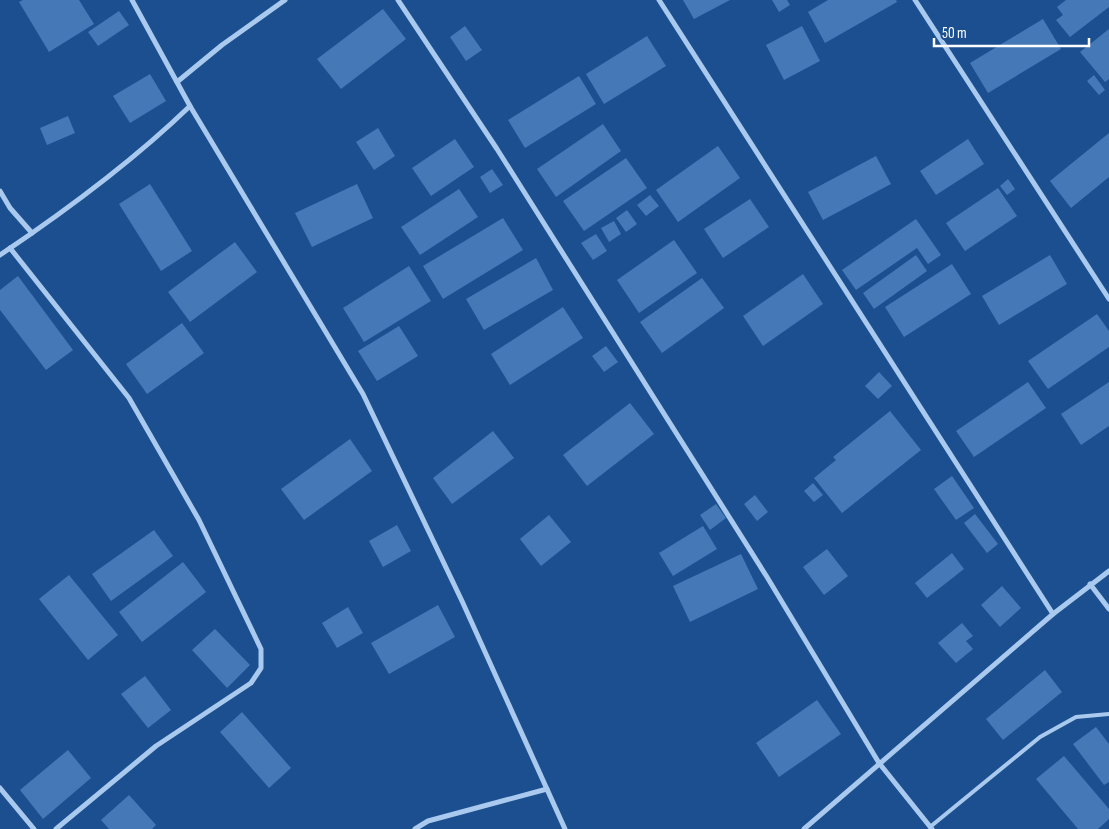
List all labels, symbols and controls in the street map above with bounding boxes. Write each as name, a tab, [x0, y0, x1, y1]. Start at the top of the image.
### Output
scale bar	[934, 15, 1089, 47]
text: 50 m	[942, 24, 967, 43]

